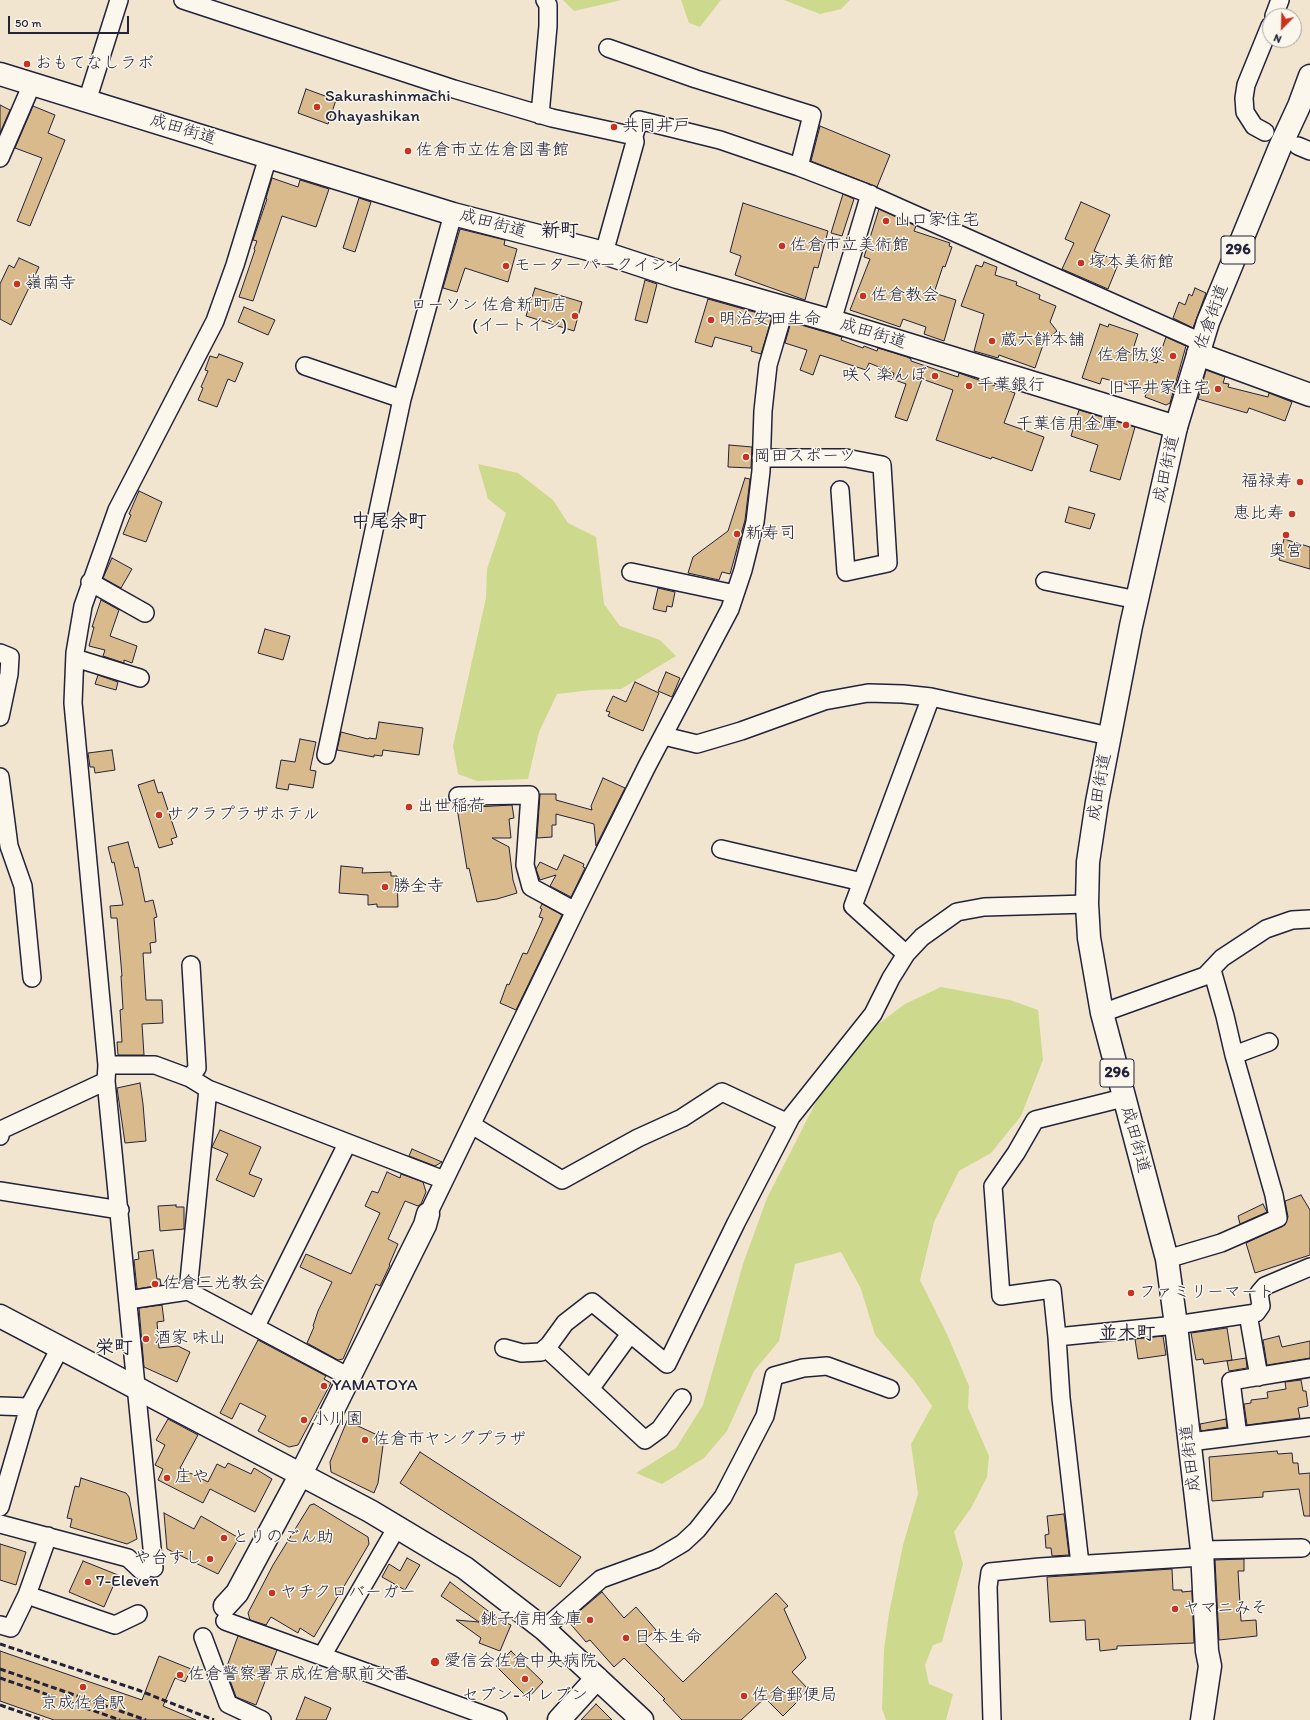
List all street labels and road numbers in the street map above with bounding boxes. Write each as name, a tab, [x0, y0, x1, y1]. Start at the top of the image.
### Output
street label: 成田街道	[148, 110, 218, 150]
street label: 成田街道	[458, 205, 528, 243]
road number: 296	[1221, 236, 1255, 264]
street label: 佐倉街道	[1191, 282, 1233, 352]
street label: 成田街道	[838, 314, 908, 354]
street label: 成田街道	[1150, 434, 1184, 504]
street label: 成田街道	[1084, 752, 1116, 822]
road number: 296	[1100, 1059, 1134, 1087]
street label: 成田街道	[1116, 1105, 1154, 1175]
street label: 成田街道	[1177, 1423, 1205, 1493]

